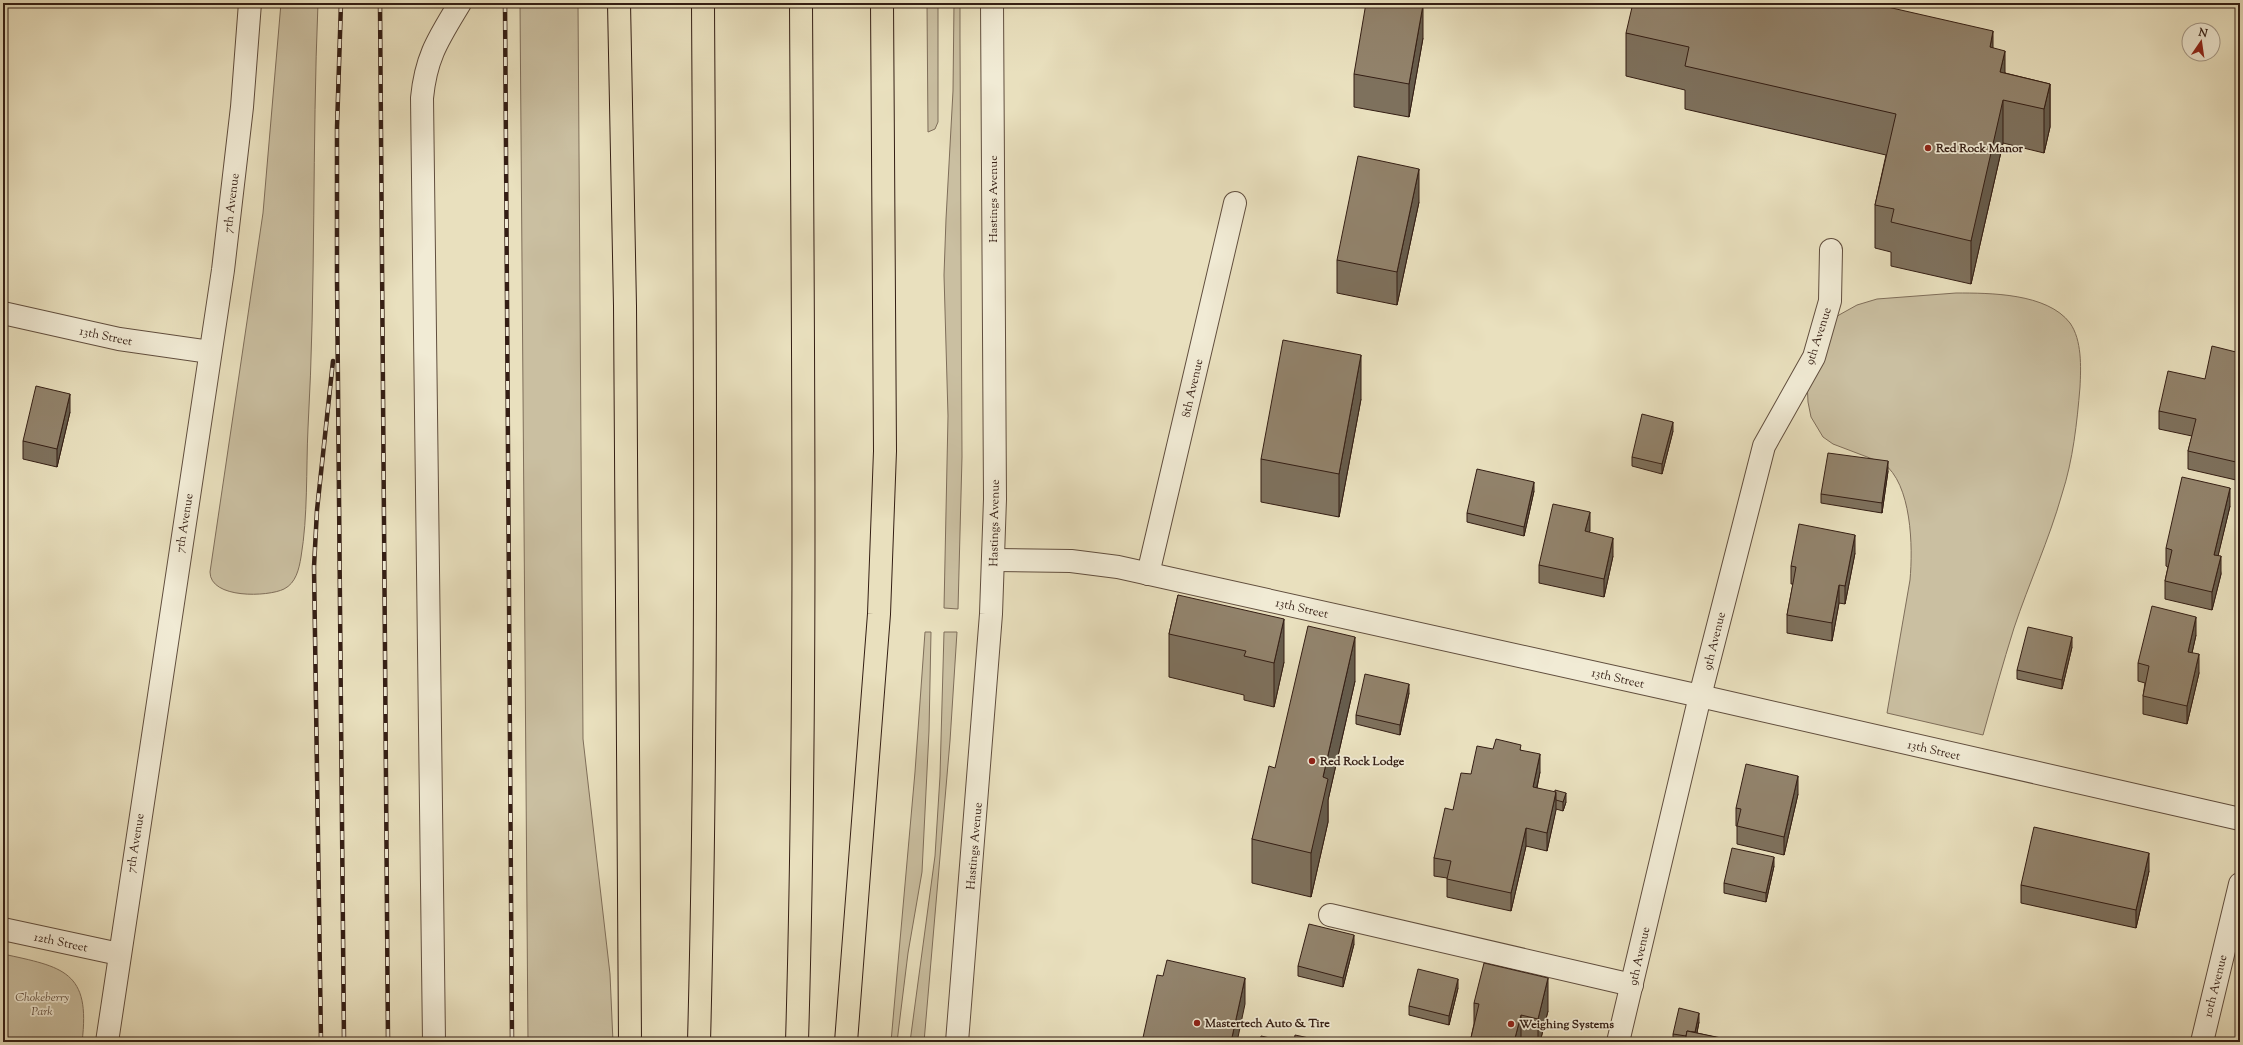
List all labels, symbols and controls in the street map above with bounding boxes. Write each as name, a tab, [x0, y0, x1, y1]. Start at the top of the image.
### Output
north arrow	[2181, 22, 2221, 62]
text: N	[2196, 24, 2209, 42]
place label: Red Rock Manor	[1935, 140, 2024, 158]
marker: Red Rock Manor	[1923, 143, 1933, 153]
street label: Hastings Avenue	[985, 155, 1003, 243]
street label: 7th Avenue	[219, 172, 245, 234]
street label: 9th Avenue	[1801, 305, 1837, 367]
street label: 13th Street	[78, 323, 134, 351]
street label: 8th Avenue	[1177, 357, 1209, 419]
street label: Hastings Avenue	[985, 479, 1005, 567]
street label: 7th Avenue	[171, 492, 199, 554]
street label: 13th Street	[1274, 594, 1330, 624]
street label: 9th Avenue	[1699, 610, 1731, 672]
street label: 13th Street	[1590, 664, 1646, 694]
street label: 13th Street	[1906, 736, 1962, 766]
place label: Red Rock Lodge	[1319, 753, 1405, 771]
marker: Red Rock Lodge	[1307, 756, 1317, 766]
street label: Hastings Avenue	[962, 801, 988, 890]
street label: 7th Avenue	[122, 812, 150, 874]
street label: 9th Avenue	[1625, 925, 1656, 987]
street label: 12th Street	[32, 929, 89, 957]
street label: 10th Avenue	[2199, 953, 2233, 1019]
park label: Chokeberry Park	[15, 989, 69, 1021]
place label: Mastertech Auto & Tire	[1204, 1015, 1330, 1033]
place label: Weighing Systems	[1518, 1016, 1614, 1034]
marker: Mastertech Auto & Tire	[1192, 1018, 1202, 1028]
marker: Weighing Systems	[1506, 1019, 1516, 1029]

